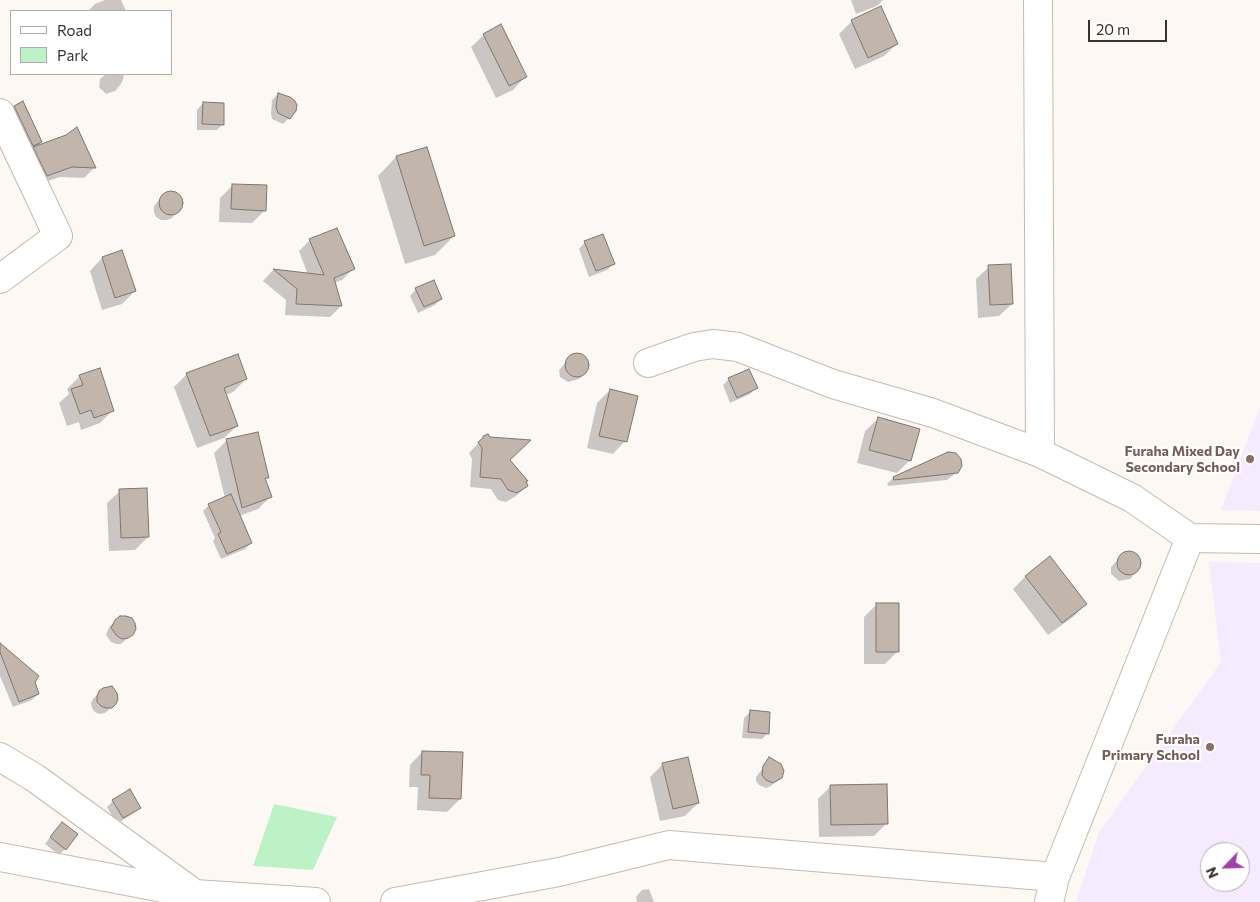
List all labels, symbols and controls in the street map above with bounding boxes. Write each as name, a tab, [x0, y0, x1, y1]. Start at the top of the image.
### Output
legend	[10, 10, 172, 75]
scale bar	[1090, 10, 1169, 42]
text: 20 m	[1096, 20, 1130, 38]
text: Road	[57, 21, 92, 39]
text: Park	[57, 46, 88, 64]
place label: Furaha Mixed Day Secondary School	[1125, 443, 1240, 476]
marker: Furaha Mixed Day Secondary School	[1244, 453, 1256, 465]
place label: Furaha Primary School	[1102, 731, 1200, 764]
marker: Furaha Primary School	[1204, 741, 1216, 753]
north arrow	[1200, 842, 1250, 892]
text: N	[1202, 865, 1222, 881]

